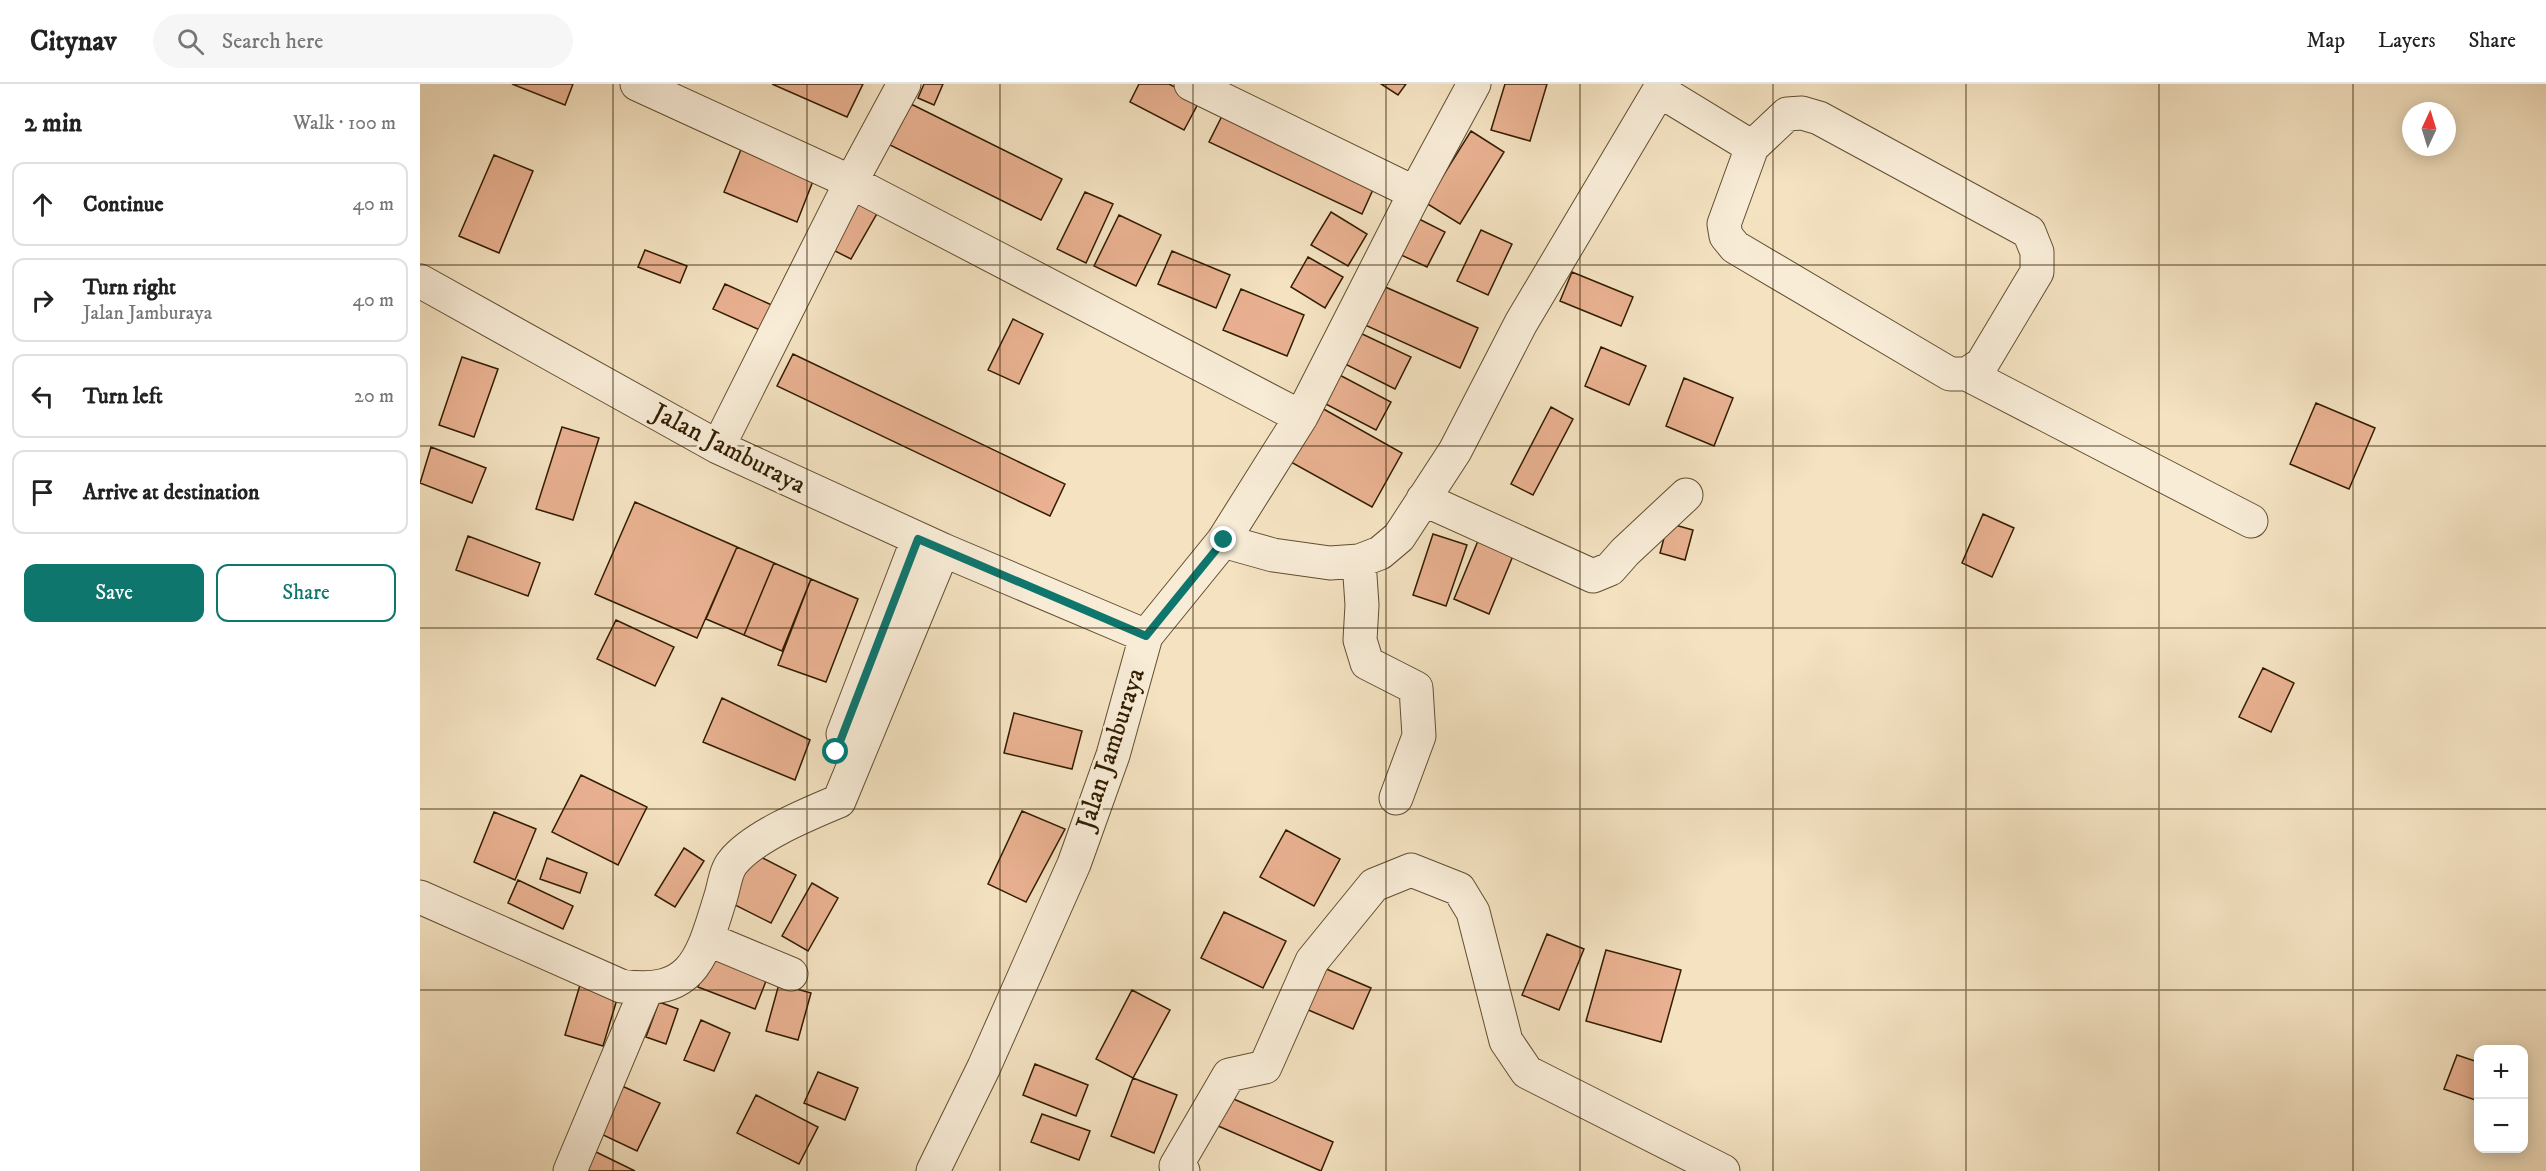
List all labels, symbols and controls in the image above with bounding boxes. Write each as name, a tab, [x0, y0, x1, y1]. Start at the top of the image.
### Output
search box	[153, 14, 573, 68]
text: Citynav	[30, 24, 117, 59]
icon: search	[174, 25, 207, 58]
text: Search here	[222, 28, 323, 55]
text: Map	[2306, 28, 2345, 54]
text: Layers	[2378, 28, 2436, 54]
text: Share	[2469, 28, 2516, 54]
north arrow	[2402, 102, 2456, 156]
text: 2 min	[24, 107, 82, 140]
text: Walk · 100 m	[293, 111, 396, 136]
icon: ahead	[26, 188, 59, 221]
text: Continue	[83, 191, 164, 218]
text: 40 m	[352, 192, 394, 217]
text: Turn right	[83, 274, 176, 301]
icon: right	[26, 284, 59, 317]
text: 40 m	[352, 288, 394, 313]
text: Jalan Jamburaya	[83, 301, 212, 326]
icon: left	[26, 380, 59, 413]
text: Turn left	[83, 383, 163, 410]
text: 20 m	[354, 384, 394, 409]
street label: Jalan Jamburaya	[645, 395, 811, 502]
icon: arrive	[26, 476, 59, 509]
text: Arrive at destination	[83, 479, 260, 506]
route end	[1210, 526, 1236, 552]
button: Save	[24, 564, 204, 622]
button: Share	[216, 564, 396, 622]
street label: Jalan Jamburaya	[1069, 664, 1153, 836]
route start	[822, 738, 848, 764]
map controls	[2474, 1045, 2528, 1153]
button: +	[2474, 1045, 2528, 1099]
button: −	[2474, 1099, 2528, 1153]

